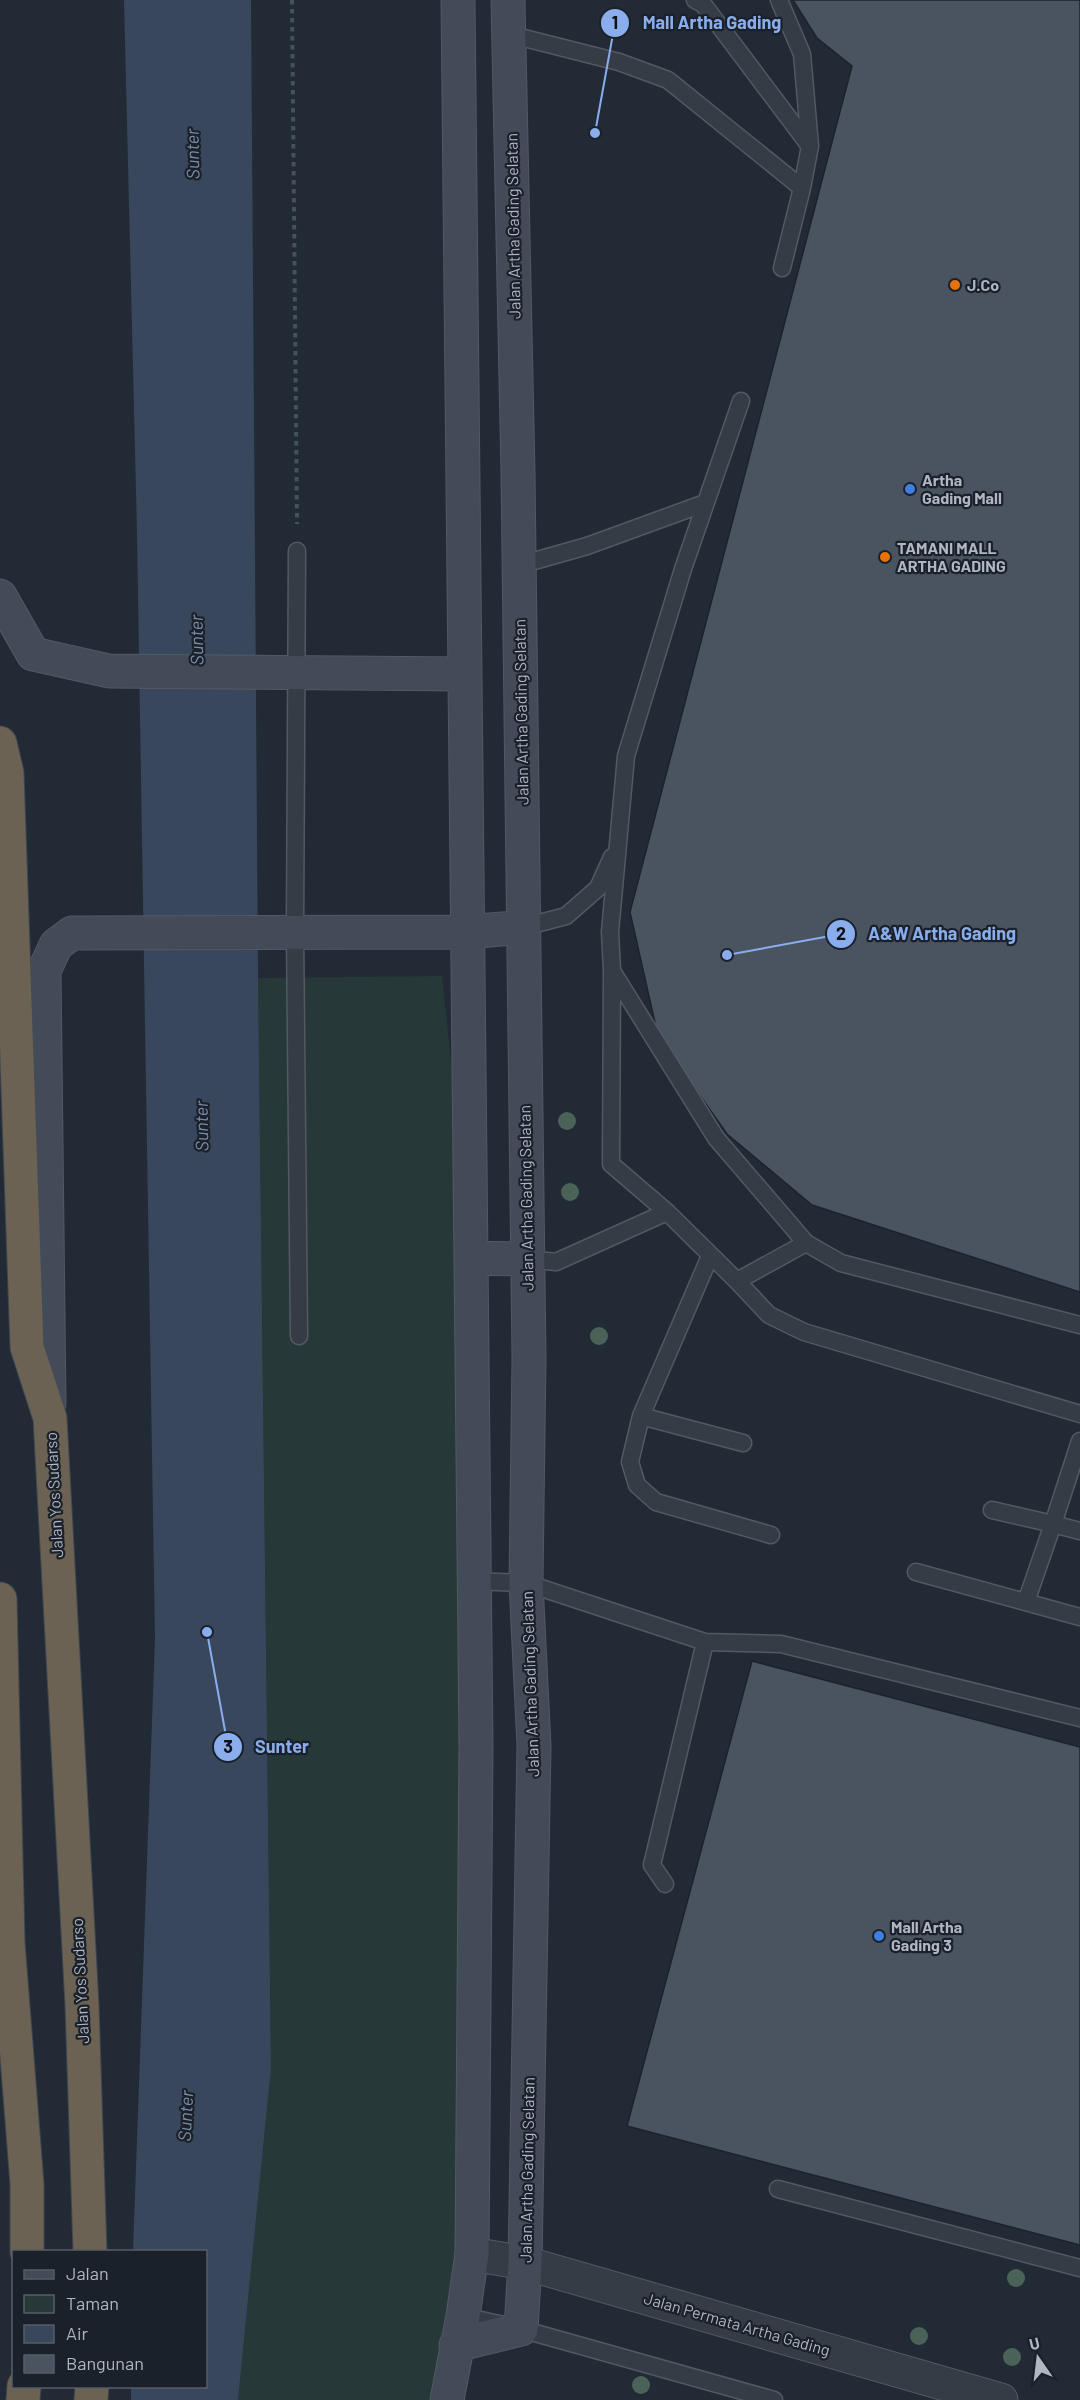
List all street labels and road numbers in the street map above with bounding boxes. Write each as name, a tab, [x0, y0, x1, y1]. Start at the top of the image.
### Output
street label: Jalan Artha Gading Selatan	[501, 133, 524, 319]
street label: Jalan Artha Gading Selatan	[509, 619, 532, 805]
street label: Jalan Artha Gading Selatan	[514, 1105, 537, 1291]
street label: Jalan Yos Sudarso	[41, 1432, 66, 1558]
street label: Jalan Artha Gading Selatan	[517, 1591, 542, 1777]
street label: Jalan Yos Sudarso	[67, 1918, 92, 2044]
street label: Jalan Artha Gading Selatan	[515, 2077, 538, 2263]
street label: Jalan Permata Artha Gading	[642, 2288, 832, 2359]

